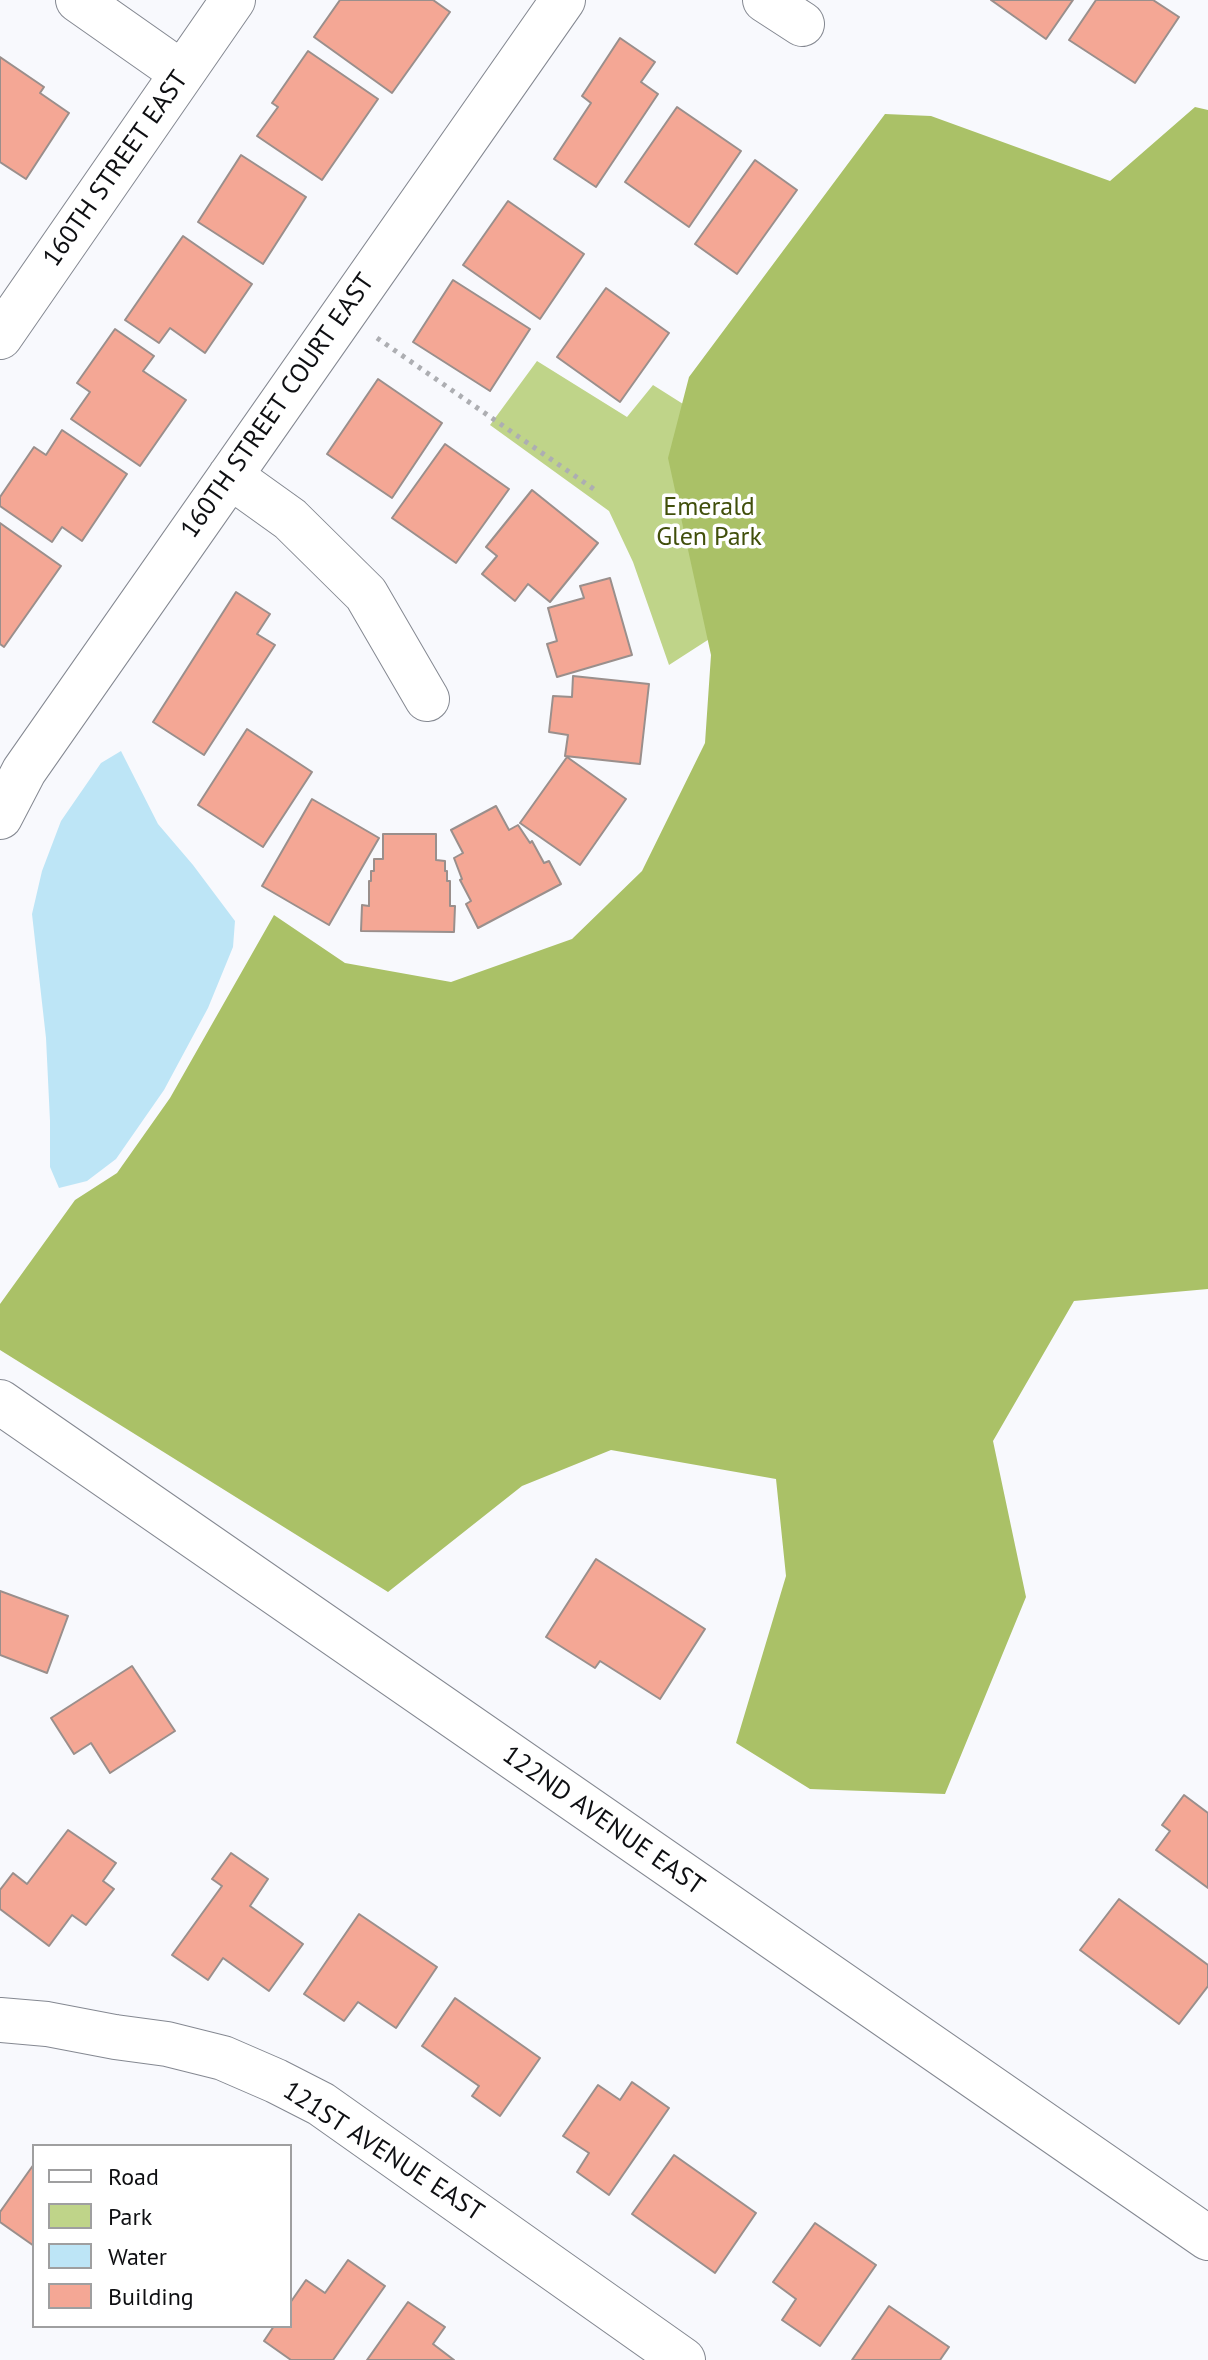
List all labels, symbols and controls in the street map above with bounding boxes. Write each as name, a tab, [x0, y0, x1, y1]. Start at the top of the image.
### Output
street label: 160TH STREET EAST	[37, 65, 195, 273]
street label: 160TH STREET COURT EAST	[175, 268, 381, 544]
park label: Emerald Glen Park	[656, 492, 762, 554]
street label: 122ND AVENUE EAST	[496, 1740, 710, 1902]
street label: 121ST AVENUE EAST	[277, 2075, 489, 2229]
legend	[32, 2144, 292, 2328]
text: Road	[108, 2161, 159, 2192]
text: Park	[108, 2201, 152, 2232]
text: Water	[108, 2241, 167, 2272]
text: Building	[108, 2281, 194, 2312]

